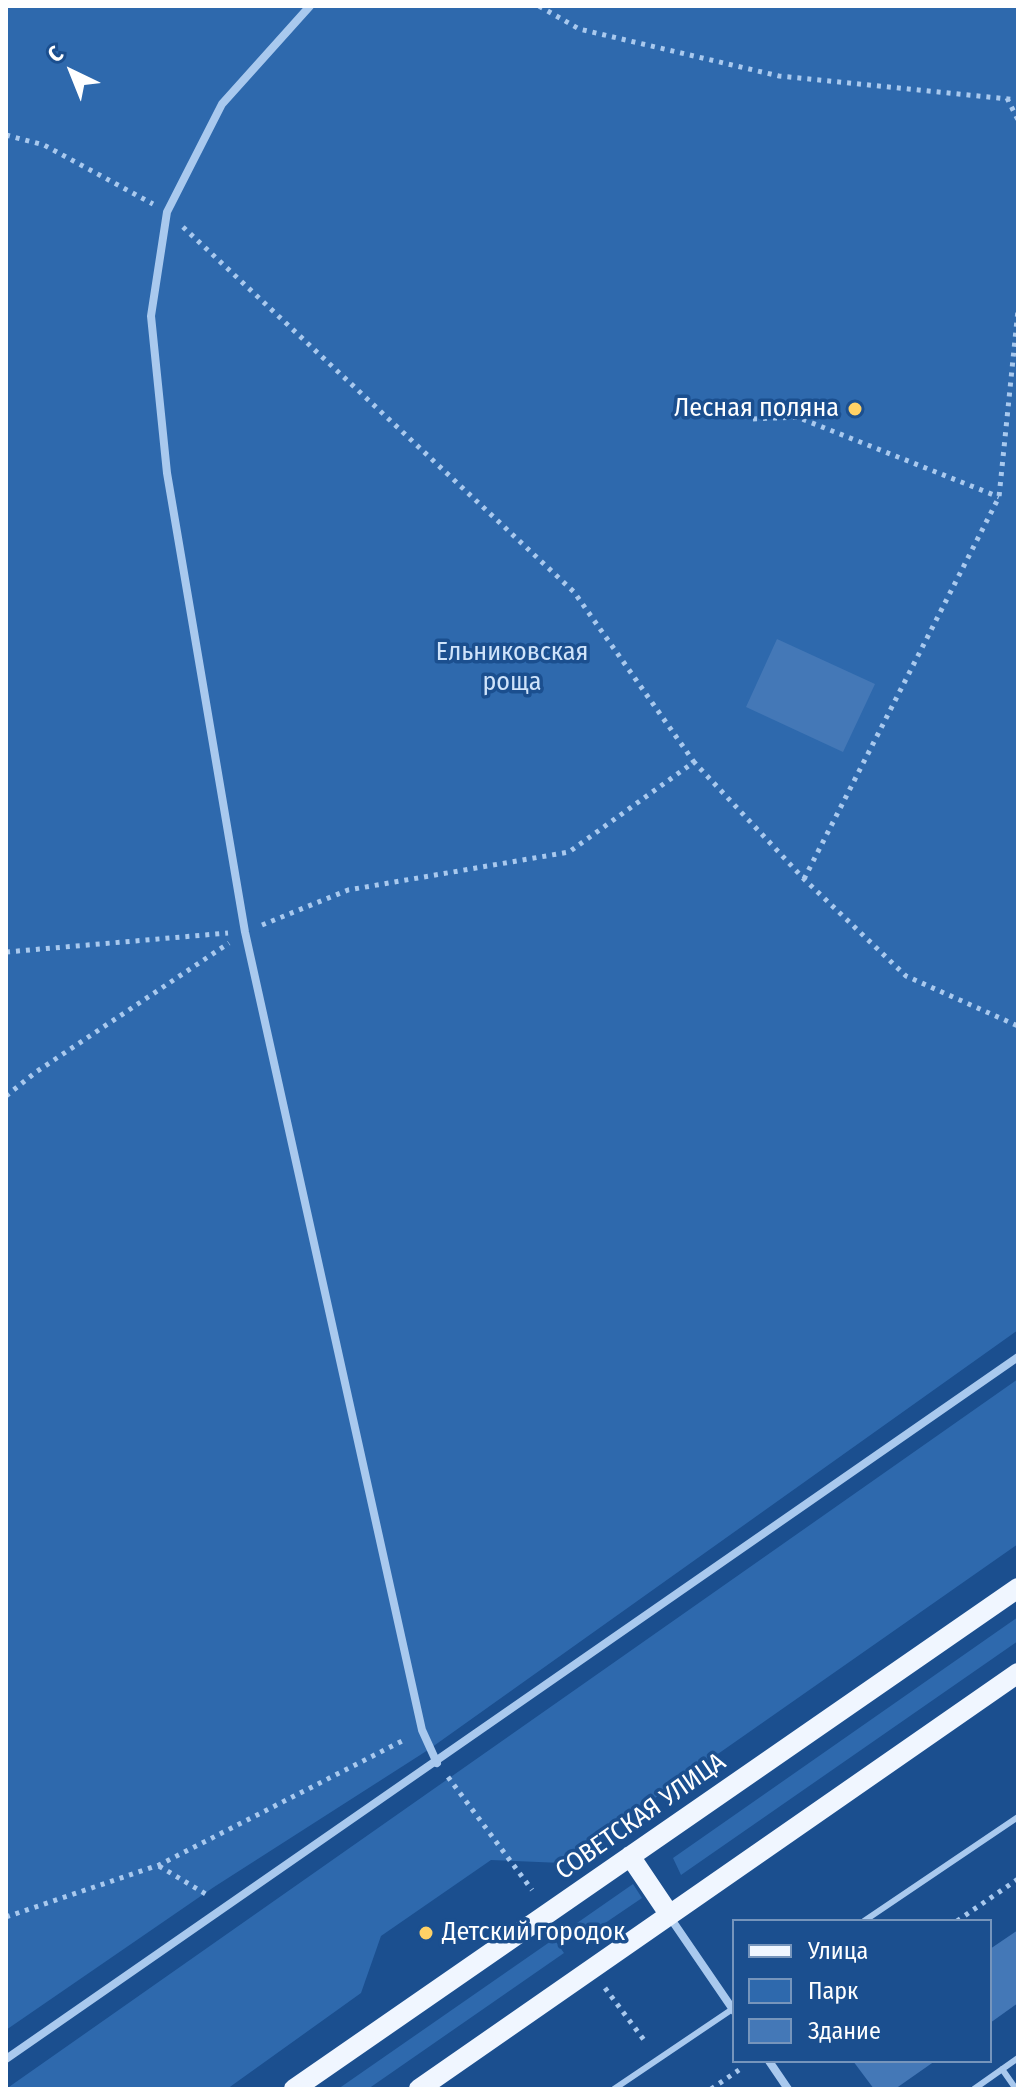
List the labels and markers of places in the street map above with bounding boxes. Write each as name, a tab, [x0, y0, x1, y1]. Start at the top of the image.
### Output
place label: Лесная поляна	[674, 393, 839, 425]
marker: Лесная поляна	[846, 400, 864, 418]
place label: Детский городок	[442, 1917, 625, 1949]
marker: Детский городок	[417, 1924, 435, 1942]

